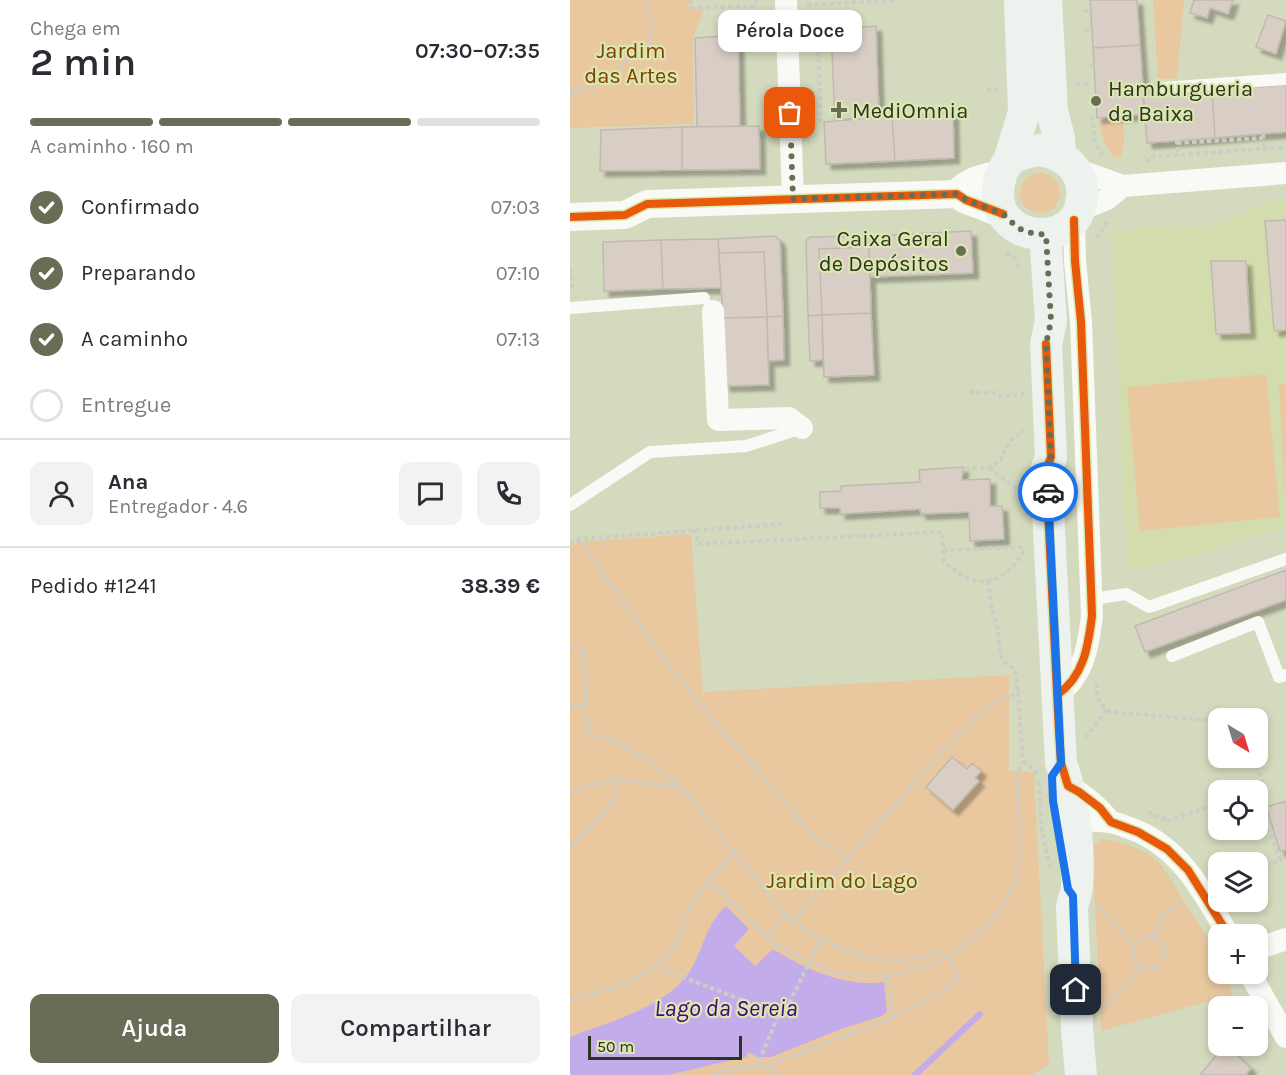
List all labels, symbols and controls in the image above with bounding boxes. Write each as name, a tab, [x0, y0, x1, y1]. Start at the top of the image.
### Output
callout: Pérola Doce	[718, 11, 862, 53]
text: Chega em	[30, 17, 121, 40]
text: Pérola Doce	[735, 19, 845, 42]
text: 07:30–07:35	[415, 38, 540, 64]
park label: Jardim das Artes	[584, 38, 678, 89]
text: 2 min	[30, 39, 136, 85]
place label: Hamburgueria da Baixa	[1108, 76, 1253, 127]
pin	[764, 87, 815, 138]
marker: Hamburgueria da Baixa	[1089, 94, 1103, 108]
icon: bag	[773, 96, 806, 129]
place label: MediOmnia	[852, 98, 968, 124]
marker: MediOmnia	[830, 101, 848, 119]
text: A caminho · 160 m	[30, 135, 194, 158]
icon: check	[30, 191, 63, 224]
text: Confirmado	[81, 194, 200, 220]
text: 07:03	[490, 196, 540, 219]
place label: Caixa Geral de Depósitos	[819, 226, 949, 277]
marker: Caixa Geral de Depósitos	[954, 244, 968, 258]
icon: check	[30, 257, 63, 290]
text: Preparando	[81, 260, 196, 286]
text: 07:10	[496, 262, 540, 285]
icon: check	[30, 323, 63, 356]
text: A caminho	[81, 326, 188, 352]
text: 07:13	[496, 328, 540, 351]
text: Entregue	[81, 392, 171, 418]
button: person	[30, 462, 93, 525]
button: chat	[399, 462, 462, 525]
button: phone	[477, 462, 540, 525]
courier	[1018, 462, 1078, 522]
text: Ana	[108, 469, 148, 495]
icon: car	[1032, 476, 1065, 509]
text: Entregador · 4.6	[108, 495, 248, 518]
text: Pedido #1241	[30, 573, 157, 599]
text: 38.39 €	[461, 573, 540, 599]
north arrow	[1208, 708, 1268, 768]
map controls	[1208, 708, 1268, 1056]
button: locate	[1208, 780, 1268, 840]
button: layers	[1208, 852, 1268, 912]
park label: Jardim do Lago	[766, 868, 918, 894]
button: +	[1208, 924, 1268, 984]
pin	[1050, 964, 1101, 1015]
icon: home	[1059, 973, 1092, 1006]
button: Ajuda	[30, 994, 279, 1063]
button: Compartilhar	[291, 994, 540, 1063]
water label: Lago da Sereia	[654, 994, 798, 1022]
button: −	[1208, 996, 1268, 1056]
scale bar	[588, 1033, 742, 1060]
text: 50 m	[597, 1037, 634, 1056]

